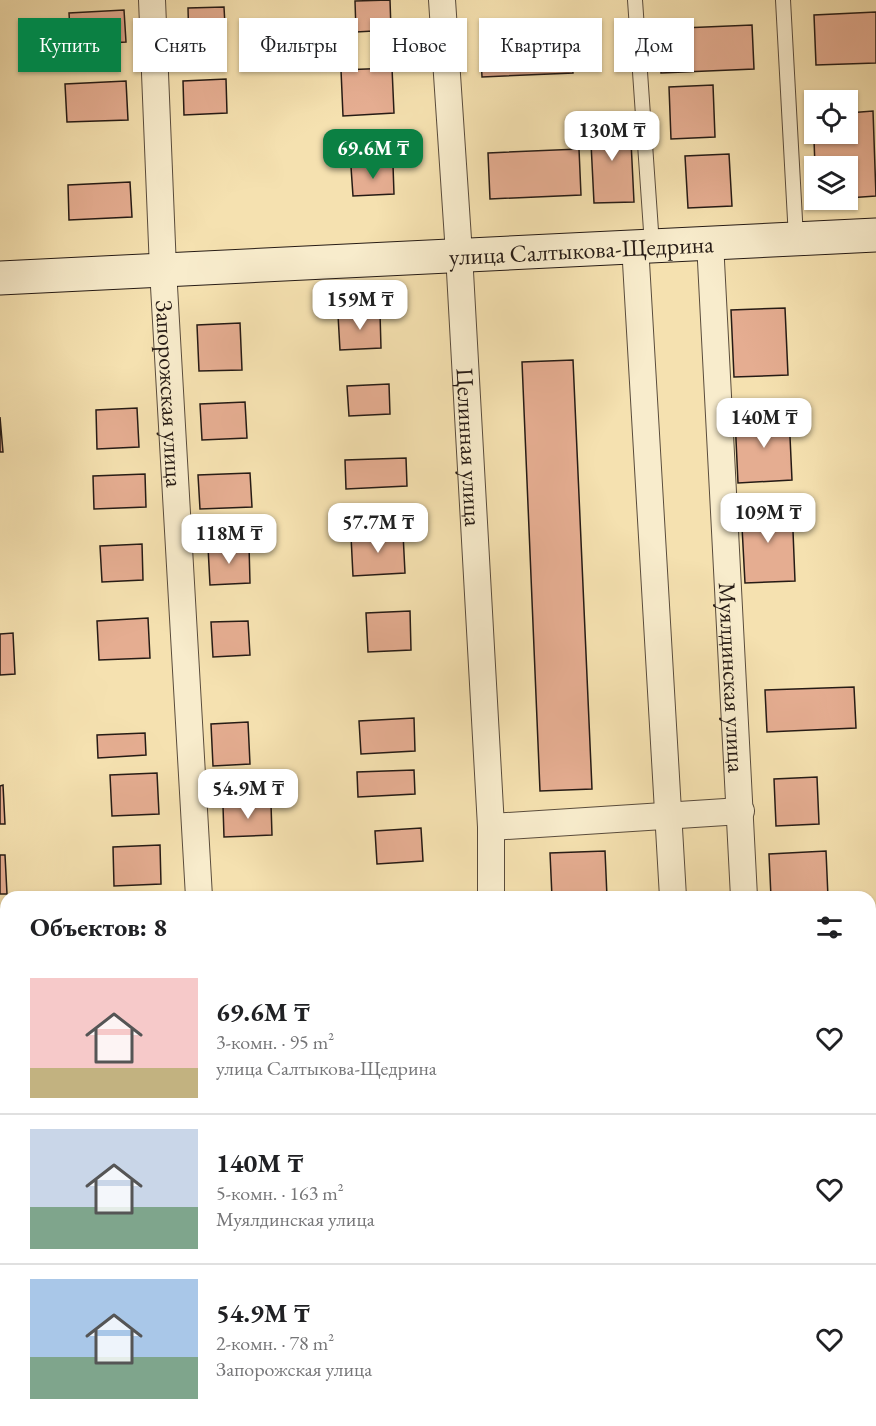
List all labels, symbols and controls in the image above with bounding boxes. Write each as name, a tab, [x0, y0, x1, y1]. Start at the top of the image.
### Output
chip: Купить	[18, 18, 121, 72]
chip: Снять	[133, 18, 227, 72]
chip: Фильтры	[239, 18, 358, 72]
chip: Новое	[370, 18, 467, 72]
chip: Квартира	[479, 18, 602, 72]
chip: Дом	[614, 18, 694, 72]
map controls	[804, 90, 858, 210]
button: locate	[804, 90, 858, 144]
pin: 130M ₸	[563, 111, 661, 162]
text: 130M ₸	[579, 117, 645, 143]
pin: 69.6M ₸	[318, 129, 428, 180]
text: 69.6M ₸	[337, 135, 409, 161]
button: layers	[804, 156, 858, 210]
street label: улица Салтыкова-Щедрина	[448, 227, 715, 271]
pin: 159M ₸	[311, 280, 409, 331]
text: 159M ₸	[327, 286, 393, 312]
street label: Запорожская улица	[149, 299, 191, 489]
street label: Целинная улица	[450, 367, 490, 528]
pin: 140M ₸	[715, 398, 813, 449]
text: 140M ₸	[731, 404, 797, 430]
pin: 109M ₸	[719, 493, 817, 544]
text: 109M ₸	[735, 499, 801, 525]
pin: 57.7M ₸	[323, 503, 433, 554]
text: 57.7M ₸	[342, 509, 414, 535]
pin: 118M ₸	[180, 514, 278, 565]
text: 118M ₸	[196, 520, 262, 546]
street label: Муялдинская улица	[712, 581, 753, 774]
pin: 54.9M ₸	[193, 769, 303, 820]
text: 54.9M ₸	[212, 775, 284, 801]
text: Объектов: 8	[30, 910, 167, 944]
icon: filters	[813, 911, 846, 944]
text: 69.6M ₸	[216, 995, 310, 1029]
icon: home	[78, 1002, 150, 1074]
icon: heart	[813, 1022, 846, 1055]
text: 3-комн. · 95 m²	[216, 1029, 334, 1055]
text: улица Салтыкова-Щедрина	[216, 1055, 437, 1081]
text: 140M ₸	[216, 1146, 303, 1180]
icon: home	[78, 1153, 150, 1225]
icon: heart	[813, 1173, 846, 1206]
text: 5-комн. · 163 m²	[216, 1180, 344, 1206]
text: Муялдинская улица	[216, 1206, 375, 1232]
text: 54.9M ₸	[216, 1296, 310, 1330]
icon: home	[78, 1303, 150, 1375]
icon: heart	[813, 1323, 846, 1356]
text: 2-комн. · 78 m²	[216, 1330, 334, 1356]
text: Запорожская улица	[216, 1356, 372, 1382]

